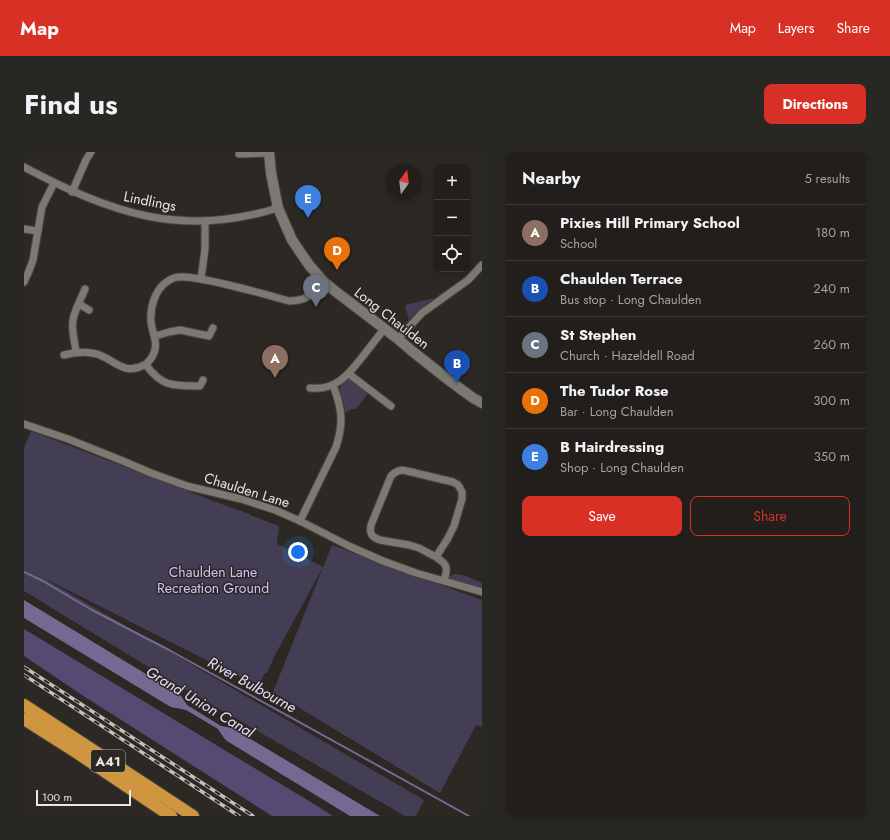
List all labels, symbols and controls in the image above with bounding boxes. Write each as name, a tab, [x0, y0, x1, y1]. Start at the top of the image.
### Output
text: Map	[20, 15, 59, 42]
text: Map	[730, 18, 756, 38]
text: Layers	[778, 18, 814, 38]
text: Share	[836, 18, 870, 38]
text: Find us	[24, 84, 118, 125]
button: Directions	[764, 84, 866, 124]
north arrow	[386, 164, 422, 200]
map controls	[434, 164, 470, 272]
button: +	[434, 164, 470, 200]
text: Nearby	[522, 166, 580, 190]
text: 5 results	[804, 169, 850, 188]
pin: E	[295, 185, 321, 218]
street label: Lindlings	[122, 186, 178, 216]
button: −	[434, 200, 470, 236]
text: Pixies Hill Primary School	[560, 212, 740, 234]
text: A	[530, 223, 540, 242]
text: 180 m	[815, 223, 850, 242]
text: School	[560, 234, 597, 253]
button: locate	[434, 236, 470, 272]
pin: D	[324, 237, 350, 270]
text: Chaulden Terrace	[560, 268, 683, 290]
pin: C	[303, 274, 329, 307]
text: B	[531, 279, 539, 298]
text: 240 m	[813, 279, 850, 298]
street label: Long Chaulden	[350, 282, 434, 354]
text: Bus stop · Long Chaulden	[560, 290, 702, 309]
text: St Stephen	[560, 324, 636, 346]
text: C	[530, 335, 540, 354]
text: 260 m	[813, 335, 850, 354]
pin: A	[262, 345, 288, 378]
text: Church · Hazeldell Road	[560, 346, 695, 365]
pin: B	[444, 350, 470, 383]
text: The Tudor Rose	[560, 380, 669, 402]
text: D	[530, 391, 540, 410]
text: 300 m	[813, 391, 850, 410]
text: Bar · Long Chaulden	[560, 402, 673, 421]
text: B Hairdressing	[560, 436, 664, 458]
text: E	[531, 447, 539, 466]
text: 350 m	[814, 447, 850, 466]
text: Shop · Long Chaulden	[560, 458, 684, 477]
street label: Chaulden Lane	[202, 467, 292, 513]
button: Save	[522, 496, 682, 536]
button: Share	[690, 496, 850, 536]
your location	[288, 542, 308, 562]
park label: Chaulden Lane Recreation Ground	[157, 562, 269, 598]
water label: River Bulbourne	[204, 652, 301, 719]
water label: Grand Union Canal	[142, 661, 259, 743]
road number: A41	[91, 750, 125, 772]
scale bar	[36, 788, 131, 807]
text: 100 m	[42, 789, 72, 805]

